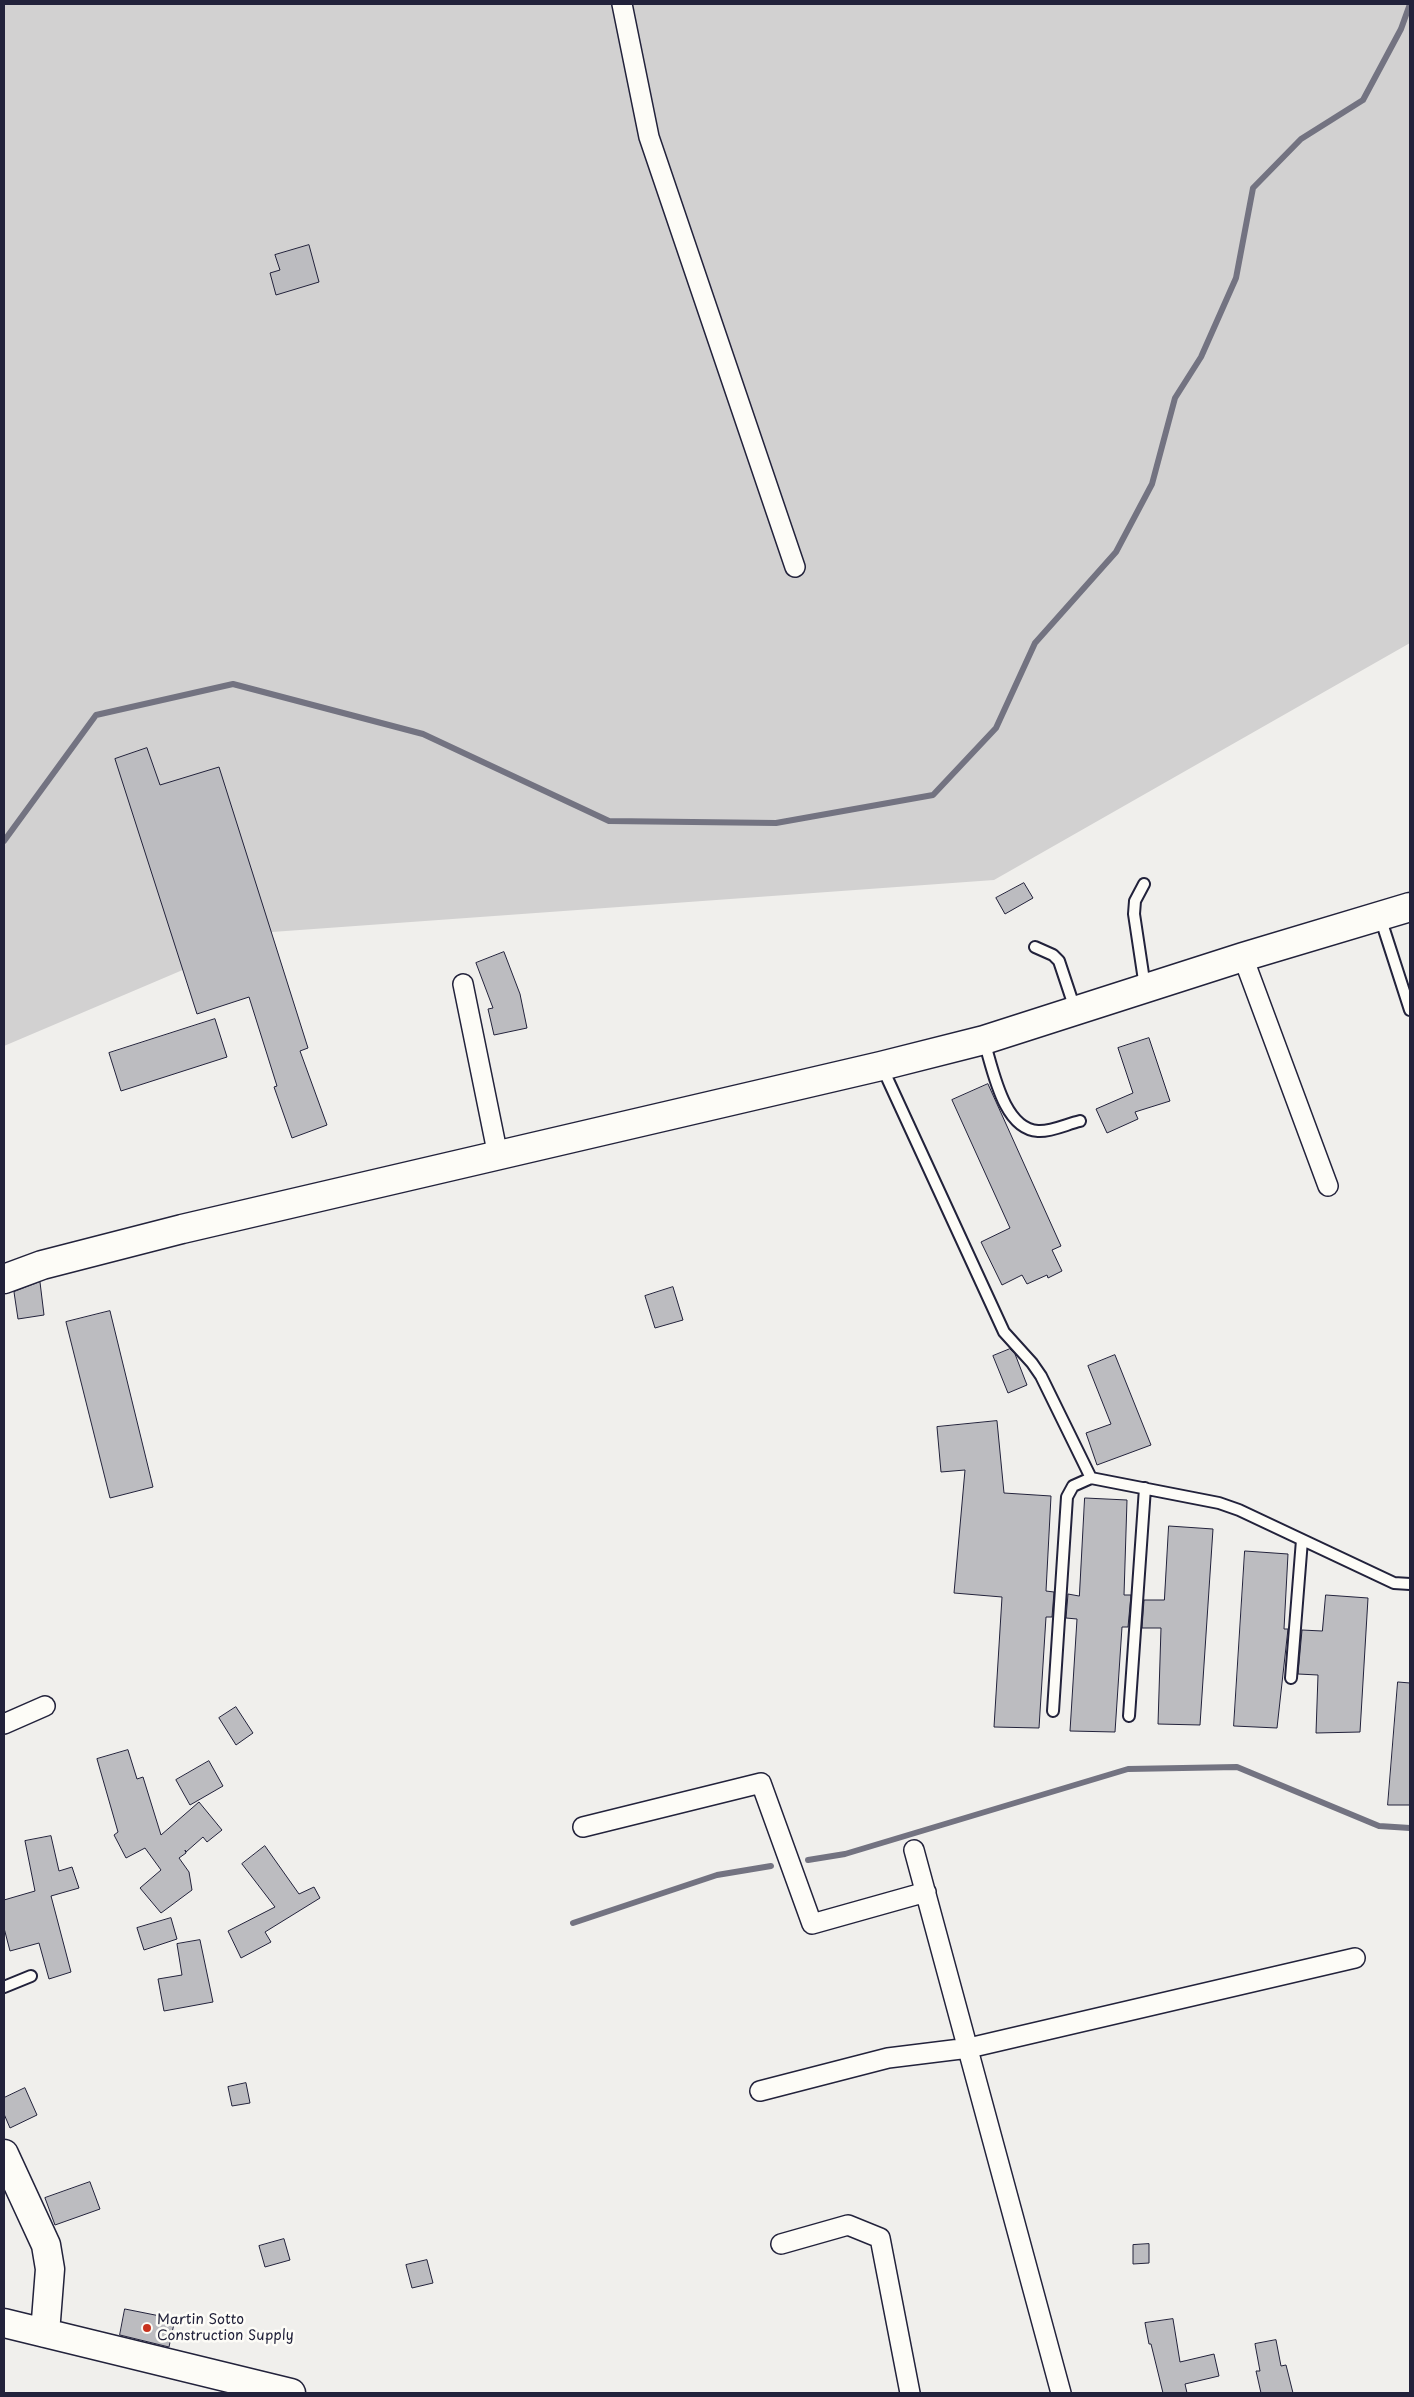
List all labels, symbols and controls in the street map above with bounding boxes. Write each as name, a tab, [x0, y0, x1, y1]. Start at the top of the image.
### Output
place label: Martin Sotto Construction Supply	[157, 2312, 294, 2344]
marker: Martin Sotto Construction Supply	[141, 2322, 153, 2334]

